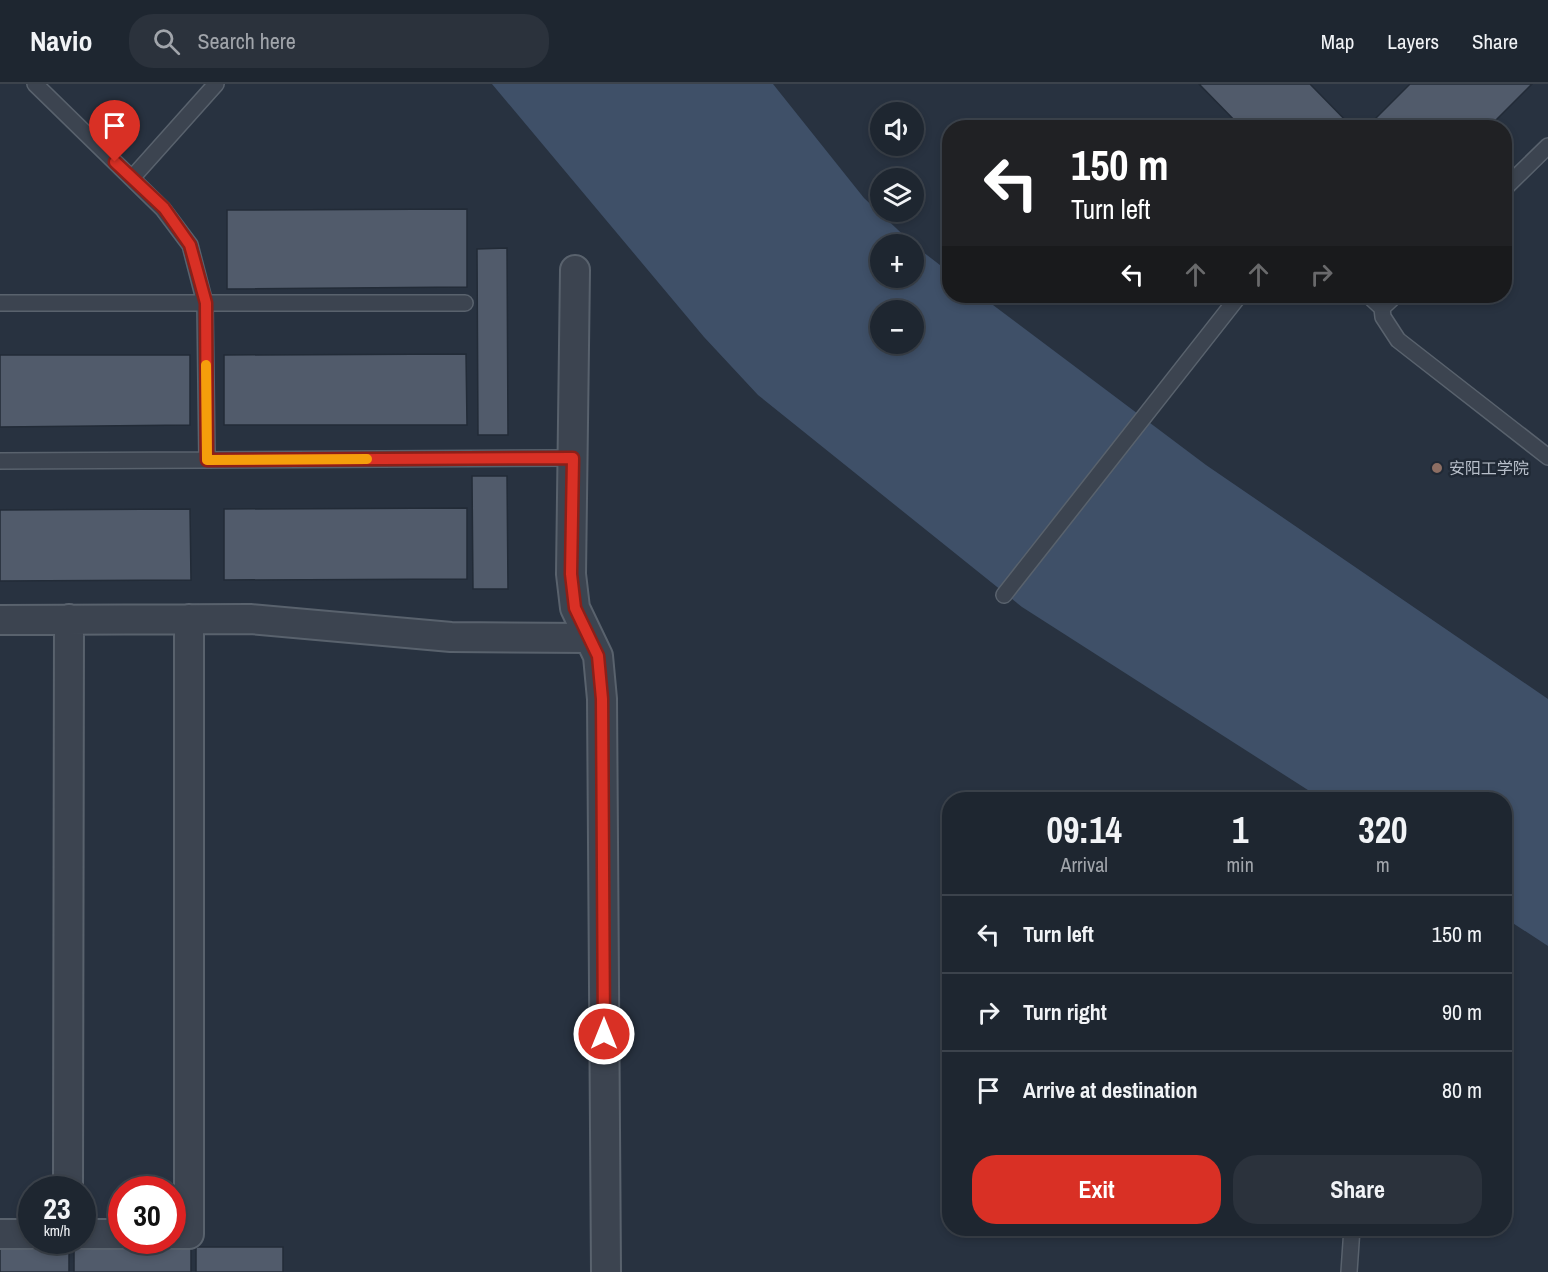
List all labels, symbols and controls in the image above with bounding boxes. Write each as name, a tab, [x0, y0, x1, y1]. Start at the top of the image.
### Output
search box	[129, 14, 549, 68]
text: Navio	[30, 22, 93, 60]
icon: search	[150, 25, 183, 58]
text: Search here	[198, 26, 296, 56]
text: Map	[1321, 27, 1354, 56]
text: Layers	[1387, 27, 1439, 56]
text: Share	[1472, 27, 1518, 56]
pin	[89, 100, 140, 162]
map controls	[870, 102, 924, 354]
button: sound	[870, 102, 924, 156]
icon: arrive	[98, 109, 131, 142]
text: 150 m	[1071, 137, 1169, 193]
icon: left	[972, 144, 1050, 222]
button: layers	[870, 168, 924, 222]
text: Turn left	[1071, 191, 1150, 227]
button: +	[870, 234, 924, 288]
icon: left	[1116, 258, 1149, 291]
icon: ahead	[1179, 258, 1212, 291]
icon: ahead	[1242, 258, 1275, 291]
icon: right	[1305, 258, 1338, 291]
button: −	[870, 300, 924, 354]
place label: 安阳工学院	[1449, 457, 1529, 479]
marker: 安阳工学院	[1430, 461, 1444, 475]
text: 09:14	[1046, 806, 1122, 854]
text: 1	[1232, 806, 1248, 854]
text: 320	[1358, 806, 1408, 854]
text: Arrival	[1061, 851, 1108, 878]
text: min	[1226, 851, 1254, 878]
text: m	[1376, 851, 1390, 878]
icon: left	[972, 918, 1005, 951]
text: Turn left	[1023, 919, 1094, 949]
text: 150 m	[1432, 919, 1482, 949]
icon: right	[972, 996, 1005, 1029]
text: Turn right	[1023, 997, 1107, 1027]
text: 90 m	[1442, 997, 1482, 1027]
position arrow	[572, 1002, 636, 1066]
icon: arrive	[972, 1074, 1005, 1107]
text: Arrive at destination	[1023, 1075, 1197, 1105]
text: 80 m	[1442, 1075, 1482, 1105]
button: Exit	[972, 1155, 1221, 1224]
button: Share	[1233, 1155, 1482, 1224]
speed limit sign: 30	[108, 1176, 186, 1254]
text: 23	[43, 1188, 71, 1228]
text: km/h	[44, 1220, 70, 1241]

